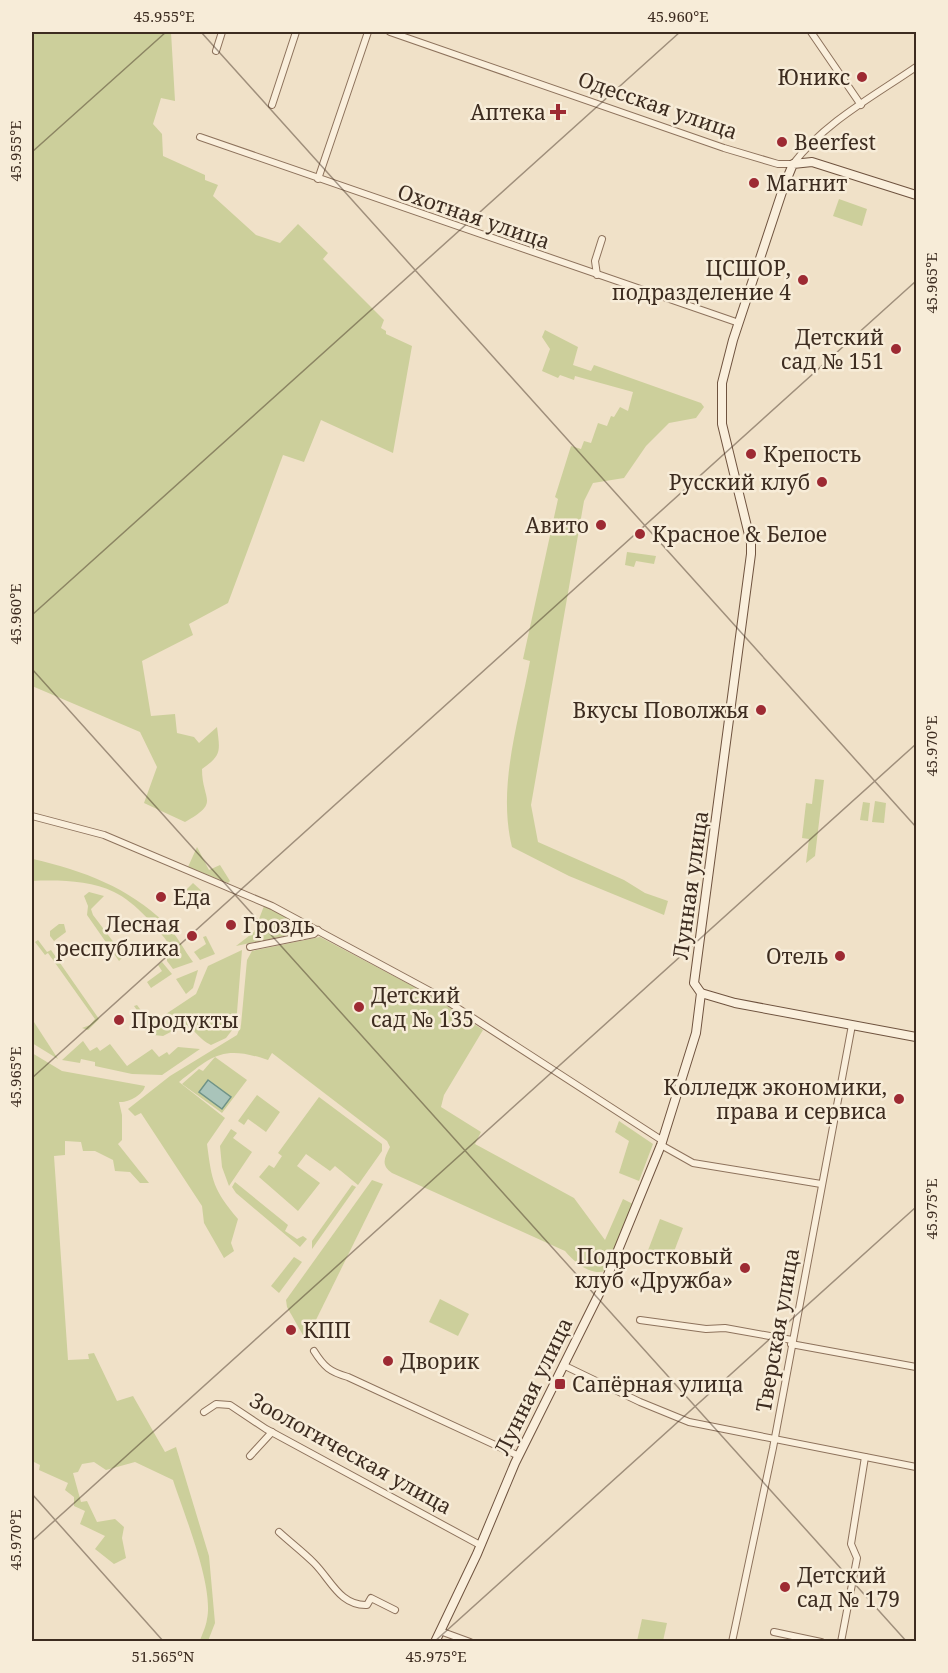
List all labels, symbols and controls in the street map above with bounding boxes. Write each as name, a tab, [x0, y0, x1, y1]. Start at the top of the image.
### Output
text: 45.955°E	[133, 6, 195, 26]
text: 45.960°E	[647, 6, 709, 26]
place label: Юникс	[778, 63, 850, 91]
street label: Одесская улица	[574, 65, 742, 145]
marker: Юникс	[855, 70, 869, 84]
place label: Аптека	[471, 98, 546, 126]
marker: Аптека	[551, 105, 565, 119]
text: 45.955°E	[5, 120, 25, 182]
place label: Beerfest	[794, 128, 876, 156]
marker: Beerfest	[775, 135, 789, 149]
place label: Магнит	[766, 169, 847, 197]
marker: Магнит	[747, 176, 761, 190]
street label: Охотная улица	[394, 177, 554, 255]
text: 45.965°E	[921, 252, 941, 314]
place label: ЦСШОР, подразделение 4	[612, 254, 791, 306]
marker: ЦСШОР, подразделение 4	[796, 273, 810, 287]
place label: Детский сад № 151	[781, 323, 884, 375]
marker: Детский сад № 151	[889, 342, 903, 356]
place label: Крепость	[763, 440, 861, 468]
marker: Крепость	[744, 447, 758, 461]
place label: Русский клуб	[669, 468, 810, 496]
marker: Русский клуб	[815, 475, 829, 489]
place label: Авито	[525, 511, 589, 539]
marker: Авито	[594, 518, 608, 532]
place label: Красное & Белое	[652, 520, 827, 548]
marker: Красное & Белое	[633, 527, 647, 541]
text: 45.960°E	[5, 583, 25, 645]
place label: Вкусы Поволжья	[572, 696, 749, 724]
marker: Вкусы Поволжья	[754, 703, 768, 717]
text: 45.970°E	[921, 715, 941, 777]
street label: Лунная улица	[666, 809, 714, 961]
place label: Еда	[173, 883, 211, 911]
marker: Еда	[154, 890, 168, 904]
place label: Лесная республика	[56, 910, 180, 962]
place label: Гроздь	[243, 911, 315, 939]
marker: Гроздь	[224, 918, 238, 932]
marker: Лесная республика	[185, 929, 199, 943]
place label: Отель	[766, 942, 828, 970]
marker: Отель	[833, 949, 847, 963]
place label: Детский сад № 135	[371, 981, 474, 1033]
marker: Детский сад № 135	[352, 1000, 366, 1014]
place label: Продукты	[131, 1006, 239, 1034]
marker: Продукты	[112, 1013, 126, 1027]
text: 45.965°E	[5, 1046, 25, 1108]
place label: Колледж экономики, права и сервиса	[663, 1073, 887, 1125]
marker: Колледж экономики, права и сервиса	[892, 1092, 906, 1106]
text: 45.975°E	[921, 1178, 941, 1240]
place label: Подростковый клуб «Дружба»	[575, 1242, 733, 1294]
street label: Тверская улица	[749, 1246, 805, 1414]
marker: Подростковый клуб «Дружба»	[738, 1261, 752, 1275]
street label: Лунная улица	[488, 1313, 578, 1459]
place label: КПП	[303, 1316, 351, 1344]
marker: КПП	[284, 1323, 298, 1337]
place label: Дворик	[400, 1347, 480, 1375]
marker: Дворик	[381, 1354, 395, 1368]
place label: Сапёрная улица	[572, 1370, 744, 1398]
marker: Сапёрная улица	[553, 1377, 567, 1391]
street label: Зоологическая улица	[245, 1386, 457, 1520]
text: 45.970°E	[5, 1509, 25, 1571]
place label: Детский сад № 179	[797, 1561, 900, 1613]
marker: Детский сад № 179	[778, 1580, 792, 1594]
text: 51.565°N	[131, 1646, 195, 1666]
text: 45.975°E	[405, 1646, 467, 1666]

